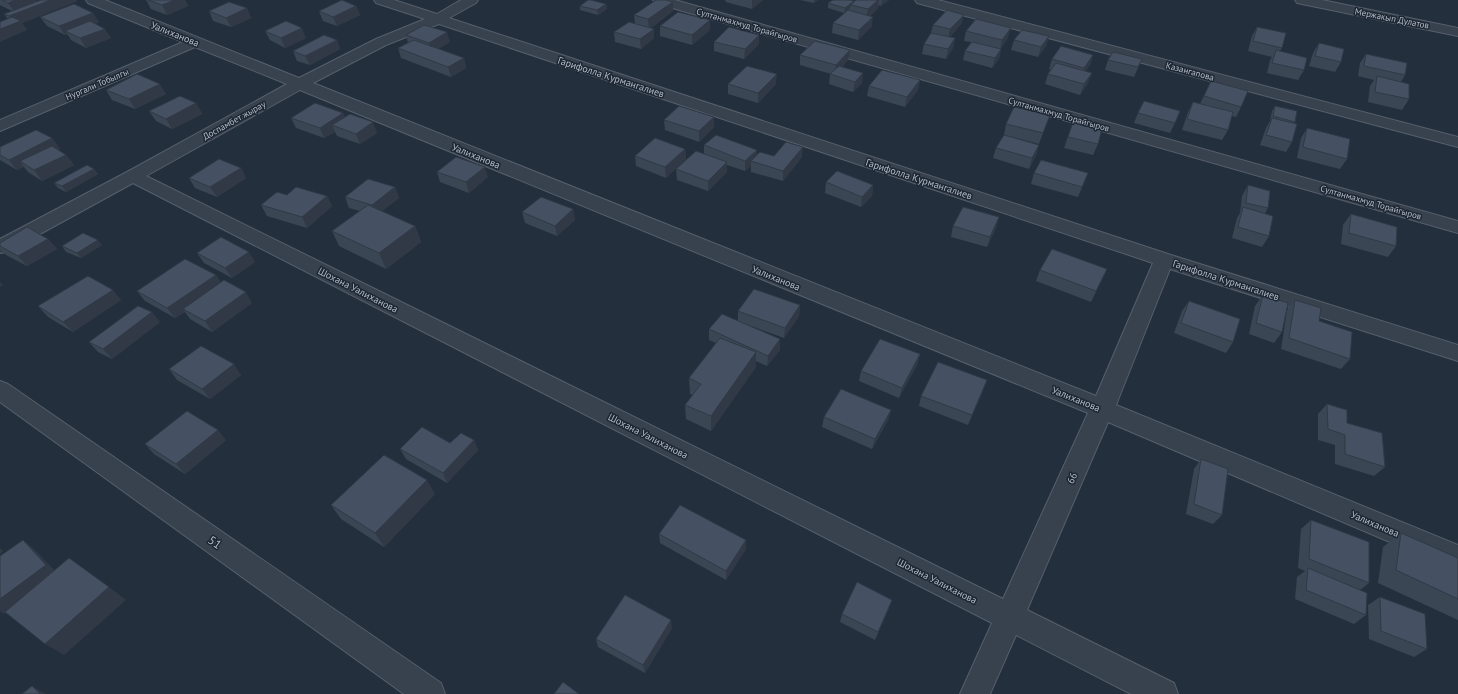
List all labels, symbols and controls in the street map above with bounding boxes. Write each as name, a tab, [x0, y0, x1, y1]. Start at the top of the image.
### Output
street label: Султанмахмуд Торайгыров	[695, 5, 799, 45]
street label: Мержакып Дулатов	[1354, 5, 1431, 31]
street label: Уалиханова	[149, 18, 201, 50]
street label: Гарифолла Курмангалиев	[556, 54, 666, 100]
street label: Казангапова	[1165, 59, 1215, 83]
street label: Нургали Тобылгы	[64, 66, 130, 102]
street label: Султанмахмуд Торайгыров	[1007, 94, 1111, 134]
street label: Доспамбет жырау	[201, 98, 268, 142]
street label: Уалиханова	[450, 140, 502, 172]
street label: Гарифолла Курмангалиев	[864, 156, 974, 202]
street label: Султанмахмуд Торайгыров	[1319, 182, 1423, 222]
street label: Гарифолла Курмангалиев	[1171, 257, 1281, 303]
street label: Уалиханова	[750, 262, 802, 294]
street label: Шохана Уалиханова	[316, 264, 400, 316]
street label: Уалиханова	[1050, 383, 1102, 415]
street label: Шохана Уалиханова	[606, 410, 690, 462]
street label: 66	[1064, 470, 1080, 486]
street label: Уалиханова	[1349, 508, 1401, 540]
street label: 51	[205, 532, 225, 552]
street label: Шохана Уалиханова	[895, 555, 979, 607]

